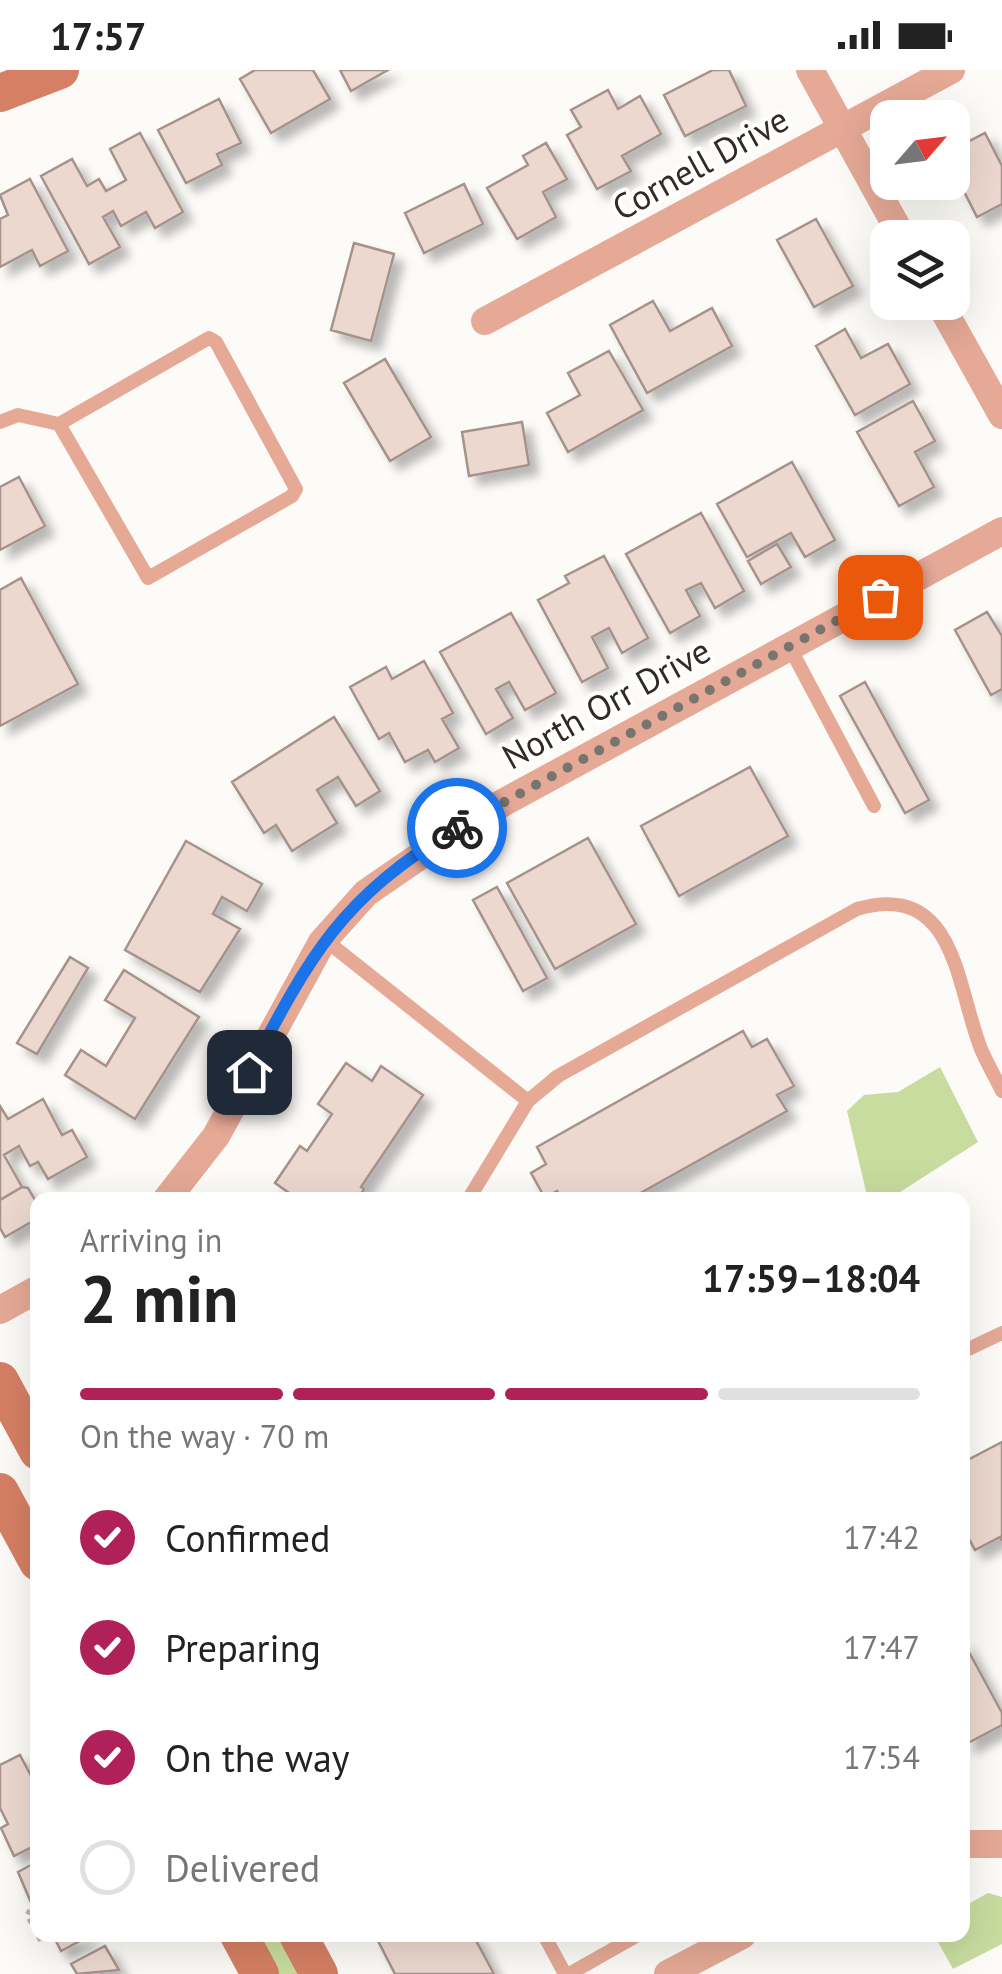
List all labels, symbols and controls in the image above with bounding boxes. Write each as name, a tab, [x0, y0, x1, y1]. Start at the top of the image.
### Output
text: 17:57	[50, 11, 146, 60]
street label: Cornell Drive	[604, 96, 796, 230]
north arrow	[870, 100, 970, 200]
map controls	[870, 100, 970, 320]
button: layers	[870, 220, 970, 320]
pin	[838, 555, 923, 640]
icon: bag	[853, 570, 908, 625]
street label: North Orr Drive	[494, 627, 718, 779]
courier	[407, 778, 507, 878]
icon: bike	[430, 801, 485, 856]
pin	[207, 1030, 292, 1115]
icon: home	[222, 1045, 277, 1100]
text: Arriving in	[80, 1219, 222, 1261]
text: 17:59–18:04	[702, 1253, 920, 1302]
text: 2 min	[80, 1256, 239, 1340]
text: On the way · 70 m	[80, 1415, 329, 1457]
icon: check	[80, 1510, 135, 1565]
text: Confirmed	[165, 1513, 331, 1562]
text: 17:42	[843, 1516, 920, 1558]
icon: check	[80, 1620, 135, 1675]
text: Preparing	[165, 1623, 321, 1672]
text: 17:47	[843, 1626, 920, 1668]
icon: check	[80, 1730, 135, 1785]
text: On the way	[165, 1733, 350, 1782]
text: 17:54	[843, 1736, 920, 1778]
text: Delivered	[165, 1843, 320, 1892]

